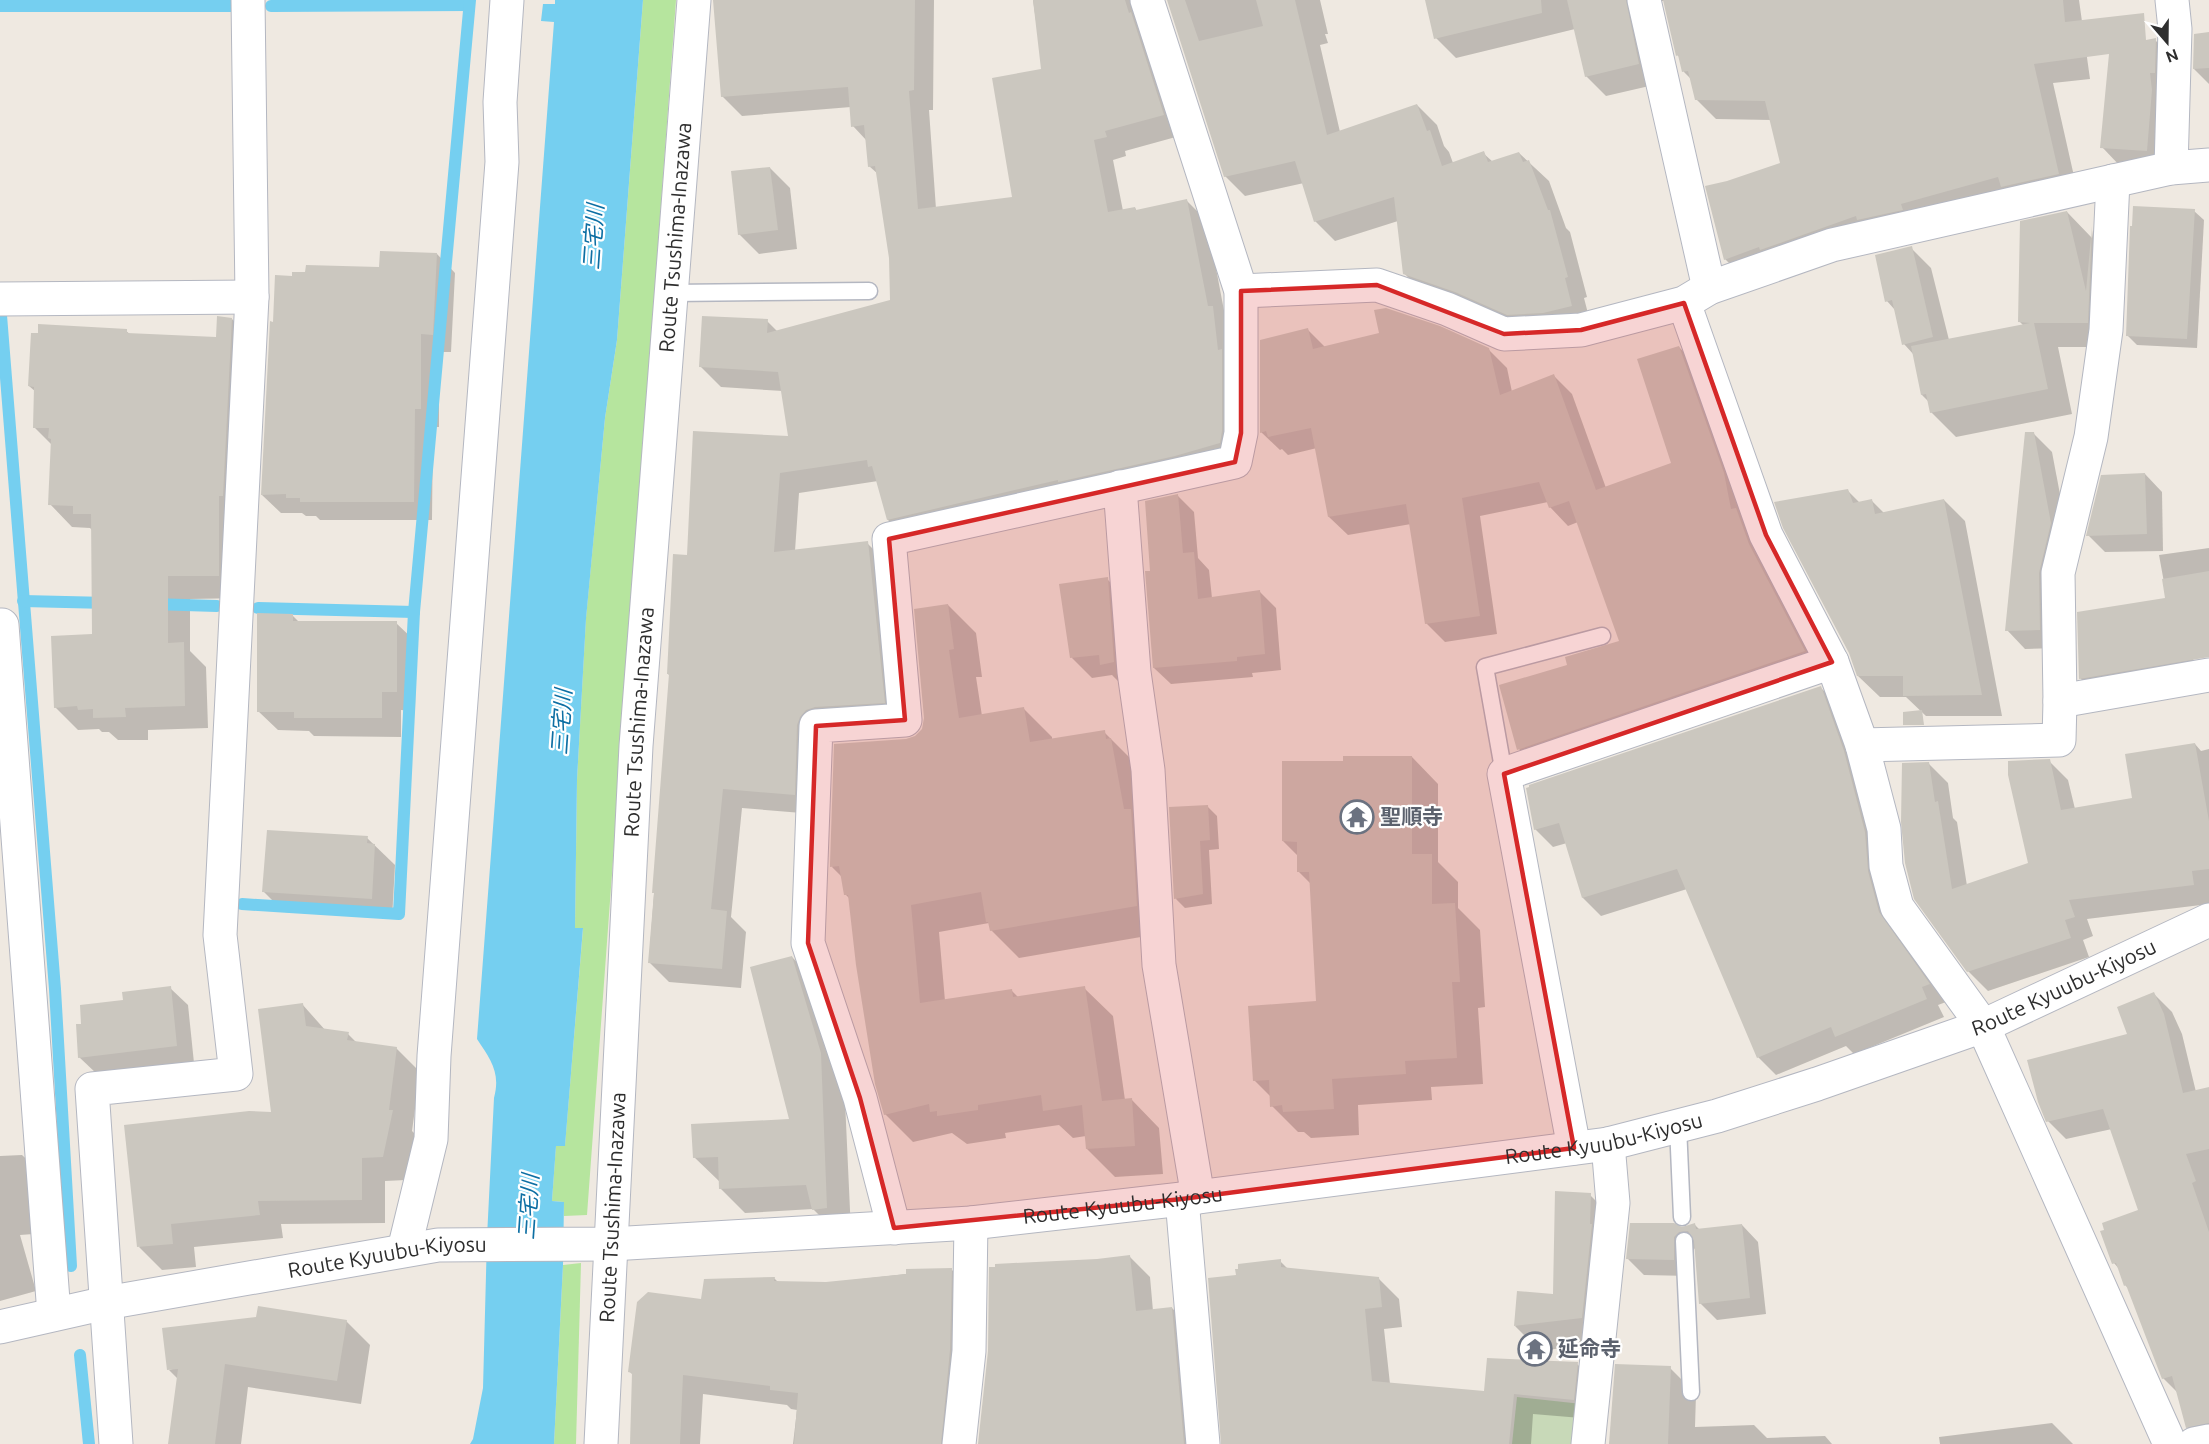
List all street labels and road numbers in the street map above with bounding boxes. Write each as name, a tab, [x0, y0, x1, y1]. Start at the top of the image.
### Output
street label: Route Tsushima-Inazawa	[654, 121, 695, 353]
street label: Route Tsushima-Inazawa	[618, 606, 658, 838]
street label: Route Kyuubu-Kiyosu	[1968, 934, 2160, 1040]
street label: Route Tsushima-Inazawa	[594, 1091, 630, 1323]
street label: Route Kyuubu-Kiyosu	[1503, 1107, 1705, 1168]
street label: Route Kyuubu-Kiyosu	[1021, 1181, 1224, 1228]
street label: Route Kyuubu-Kiyosu	[286, 1232, 487, 1282]

